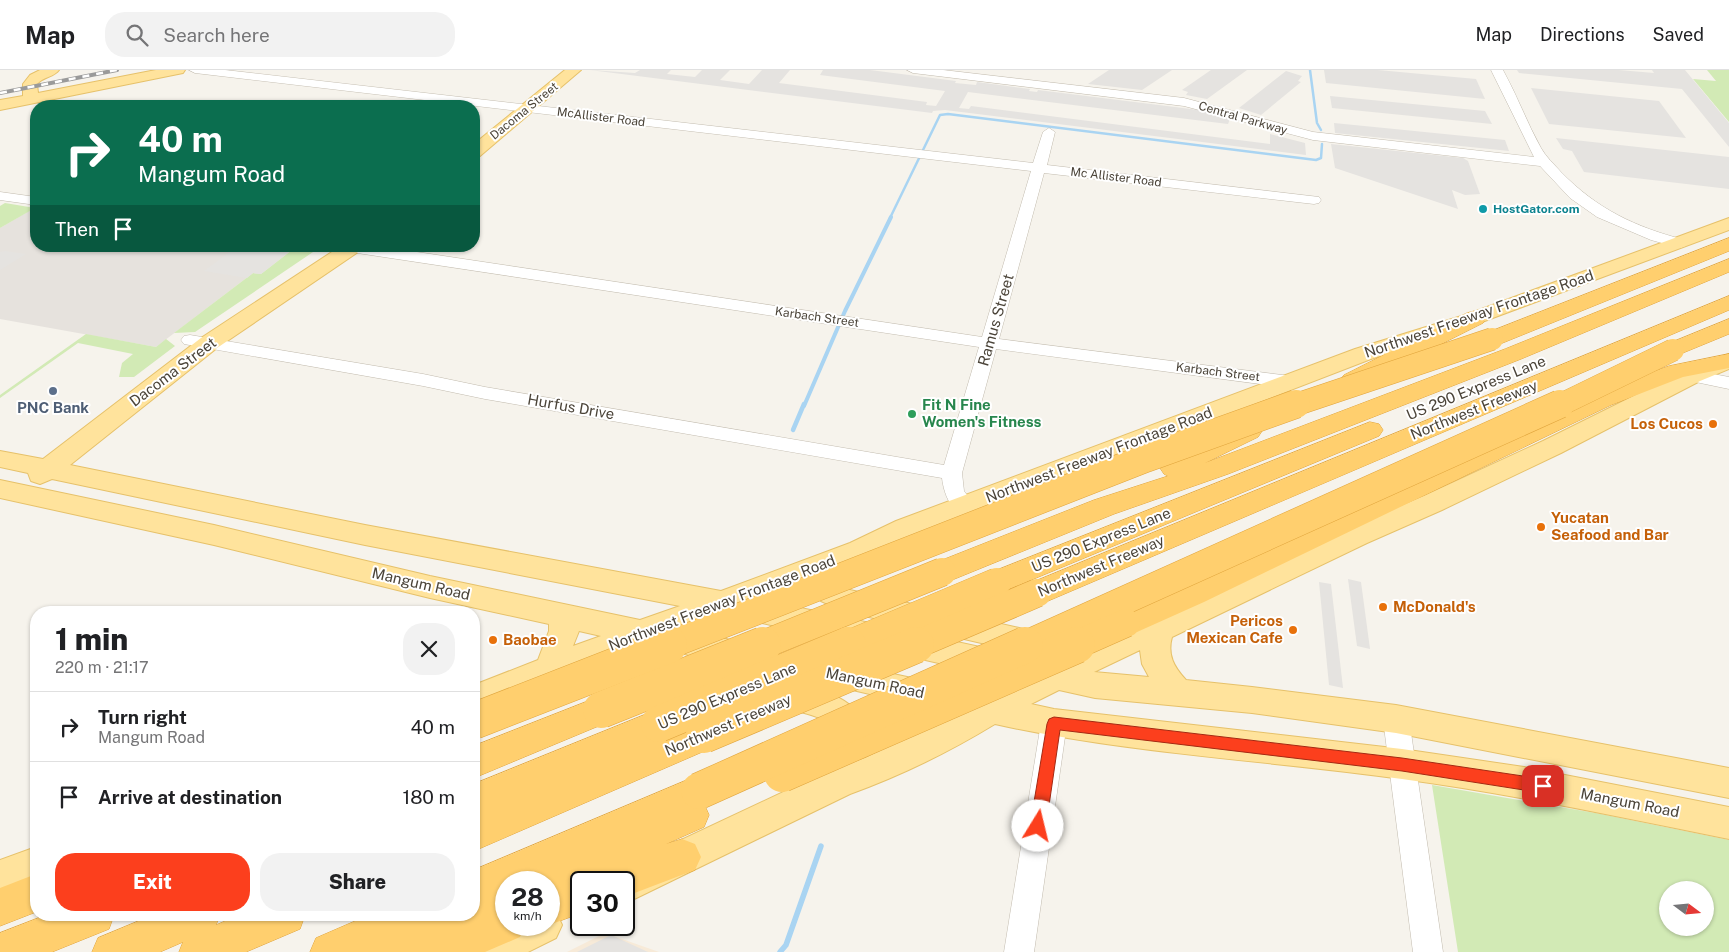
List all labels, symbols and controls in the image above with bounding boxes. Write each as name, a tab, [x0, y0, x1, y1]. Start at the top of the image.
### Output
search box	[105, 12, 455, 57]
text: Map	[25, 21, 75, 49]
icon: search	[123, 21, 151, 49]
text: Search here	[163, 24, 270, 46]
text: Map	[1475, 24, 1512, 45]
text: Directions	[1540, 24, 1625, 45]
text: Saved	[1653, 24, 1704, 45]
street label: Dacoma Street	[487, 79, 561, 143]
street label: Central Parkway	[1197, 99, 1290, 138]
street label: McAllister Road	[556, 105, 646, 129]
text: 40 m	[138, 119, 223, 160]
icon: right	[55, 120, 120, 185]
text: Mangum Road	[138, 161, 285, 187]
street label: Mc Allister Road	[1070, 164, 1162, 190]
place label: HostGator.com	[1493, 202, 1580, 216]
marker: HostGator.com	[1477, 203, 1489, 215]
icon: arrive	[109, 215, 137, 243]
text: Then	[55, 218, 99, 240]
street label: Northwest Freeway Frontage Road	[1362, 266, 1596, 361]
street label: Ramus Street	[974, 272, 1017, 368]
street label: Karbach Street	[774, 304, 860, 330]
street label: Dacoma Street	[126, 333, 219, 410]
street label: US 290 Express Lane	[1404, 352, 1548, 423]
street label: Karbach Street	[1175, 360, 1261, 384]
street label: Northwest Freeway	[1408, 376, 1540, 443]
marker: PNC Bank	[47, 385, 59, 397]
street label: Hurfus Drive	[526, 390, 616, 423]
place label: Fit N Fine Women's Fitness	[922, 396, 1042, 430]
place label: PNC Bank	[17, 399, 89, 416]
street label: Northwest Freeway Frontage Road	[983, 403, 1215, 506]
marker: Fit N Fine Women's Fitness	[906, 408, 918, 420]
place label: Los Cucos	[1630, 415, 1703, 432]
marker: Los Cucos	[1707, 418, 1719, 430]
street label: US 290 Express Lane	[1029, 504, 1173, 575]
place label: Yucatan Seafood and Bar	[1551, 509, 1669, 543]
marker: Yucatan Seafood and Bar	[1535, 521, 1547, 533]
street label: Northwest Freeway	[1035, 531, 1167, 600]
street label: Northwest Freeway Frontage Road	[606, 551, 838, 654]
street label: Mangum Road	[370, 564, 472, 603]
place label: McDonald's	[1393, 598, 1476, 615]
marker: McDonald's	[1377, 601, 1389, 613]
place label: Pericos Mexican Cafe	[1186, 612, 1283, 646]
text: 1 min	[55, 621, 128, 657]
button: close	[403, 623, 455, 675]
marker: Pericos Mexican Cafe	[1287, 624, 1299, 636]
place label: Baobae	[503, 631, 557, 648]
marker: Baobae	[487, 634, 499, 646]
text: 220 m · 21:17	[55, 658, 149, 677]
street label: US 290 Express Lane	[655, 659, 799, 732]
street label: Mangum Road	[824, 664, 926, 701]
street label: Northwest Freeway	[662, 690, 794, 759]
text: Turn right	[98, 706, 187, 728]
icon: right	[55, 713, 83, 741]
text: 40 m	[410, 716, 455, 738]
text: Mangum Road	[98, 728, 205, 747]
pin	[1522, 765, 1564, 807]
icon: arrive	[1529, 772, 1557, 800]
icon: arrive	[55, 783, 83, 811]
street label: Mangum Road	[1579, 785, 1681, 820]
text: Arrive at destination	[98, 786, 282, 808]
text: 180 m	[402, 786, 455, 808]
position arrow	[1011, 799, 1063, 851]
button: Exit	[55, 853, 250, 911]
button: Share	[260, 853, 455, 911]
speed limit sign: 30	[570, 871, 635, 936]
north arrow	[1659, 881, 1714, 936]
map controls	[1659, 881, 1714, 936]
text: 28	[511, 882, 544, 912]
text: km/h	[513, 909, 542, 923]

